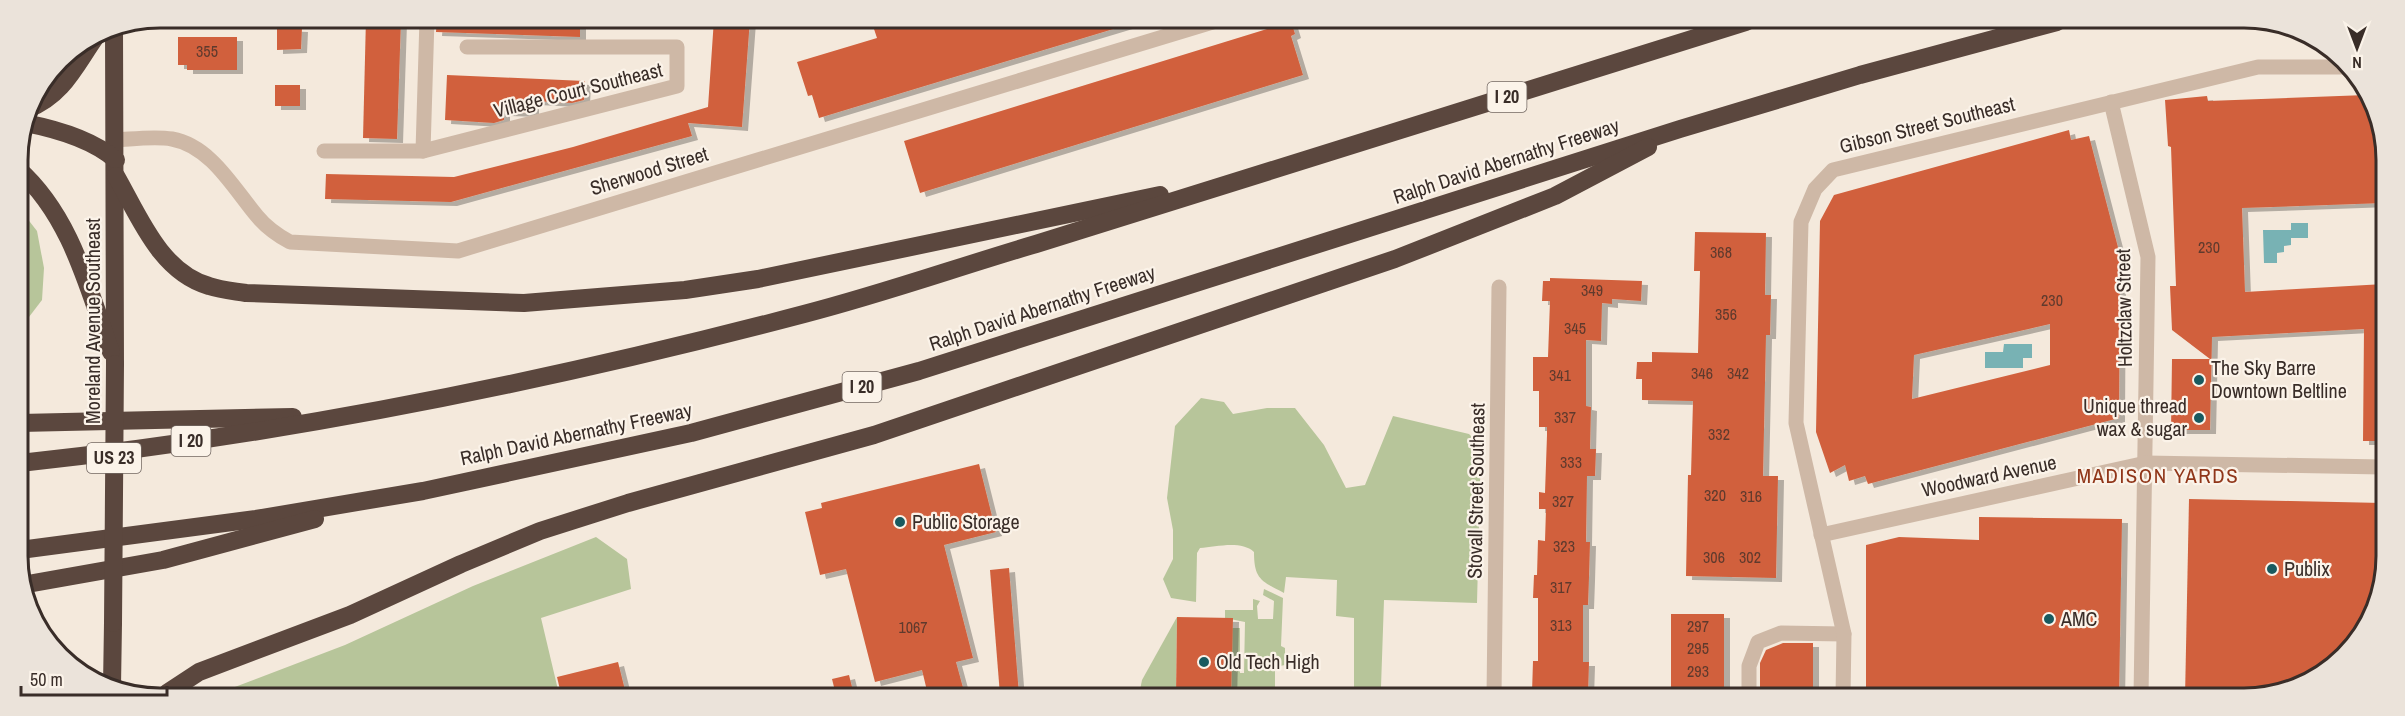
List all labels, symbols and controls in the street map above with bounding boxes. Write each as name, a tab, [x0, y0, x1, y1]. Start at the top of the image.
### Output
north arrow	[2327, 18, 2387, 78]
house number: 355	[196, 40, 218, 62]
text: N	[2352, 52, 2362, 74]
street label: Village Court Southeast	[491, 55, 665, 124]
road number: I 20	[1488, 82, 1526, 112]
street label: Gibson Street Southeast	[1836, 90, 2018, 159]
street label: Ralph David Abernathy Freeway	[1389, 111, 1623, 210]
street label: Sherwood Street	[586, 140, 712, 201]
street label: Moreland Avenue Southeast	[79, 218, 106, 424]
house number: 230	[2198, 236, 2220, 258]
house number: 368	[1710, 241, 1732, 263]
street label: Holtzclaw Street	[2109, 248, 2138, 367]
street label: Ralph David Abernathy Freeway	[925, 258, 1159, 357]
house number: 349	[1581, 279, 1603, 301]
house number: 230	[2041, 289, 2063, 311]
house number: 356	[1715, 303, 1737, 325]
house number: 345	[1564, 317, 1586, 339]
place label: The Sky Barre Downtown Beltline	[2211, 354, 2347, 404]
house number: 346	[1691, 362, 1713, 384]
house number: 342	[1727, 362, 1749, 384]
house number: 341	[1549, 364, 1572, 386]
road number: I 20	[842, 372, 882, 402]
marker: The Sky Barre Downtown Beltline	[2192, 373, 2206, 387]
place label: Unique thread wax & sugar	[2083, 392, 2188, 442]
street label: Ralph David Abernathy Freeway	[458, 396, 695, 471]
street label: Stovall Street Southeast	[1460, 402, 1491, 579]
house number: 337	[1554, 406, 1576, 428]
marker: Unique thread wax & sugar	[2192, 411, 2206, 425]
house number: 332	[1708, 423, 1730, 445]
road number: I 20	[172, 426, 210, 456]
road number: US 23	[87, 443, 141, 473]
street label: Woodward Avenue	[1919, 448, 2059, 503]
house number: 333	[1560, 451, 1582, 473]
district label: MADISON YARDS	[2077, 461, 2239, 490]
house number: 320	[1704, 484, 1726, 506]
house number: 316	[1740, 485, 1762, 507]
house number: 327	[1552, 490, 1574, 512]
place label: Public Storage	[912, 508, 1020, 535]
marker: Public Storage	[893, 515, 907, 529]
house number: 323	[1553, 535, 1575, 557]
house number: 306	[1703, 546, 1725, 568]
house number: 302	[1739, 546, 1761, 568]
place label: Publix	[2284, 555, 2330, 582]
marker: Publix	[2265, 562, 2279, 576]
house number: 317	[1550, 576, 1572, 598]
place label: AMC	[2060, 605, 2098, 632]
marker: AMC	[2042, 612, 2056, 626]
house number: 313	[1550, 614, 1572, 636]
house number: 297	[1687, 615, 1709, 637]
house number: 1067	[898, 616, 928, 638]
house number: 295	[1687, 637, 1709, 659]
place label: Old Tech High	[1216, 648, 1320, 675]
marker: Old Tech High	[1197, 655, 1211, 669]
scale bar	[21, 659, 166, 697]
house number: 293	[1687, 660, 1709, 682]
text: 50 m	[30, 667, 63, 692]

